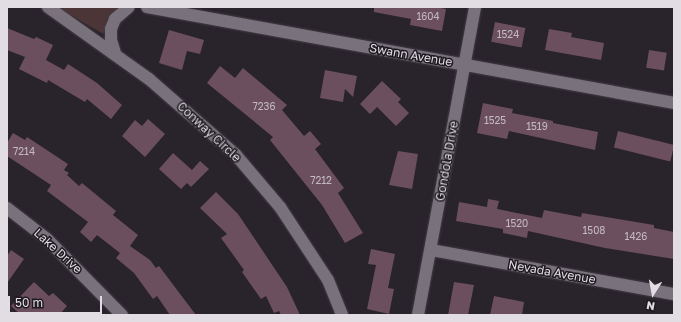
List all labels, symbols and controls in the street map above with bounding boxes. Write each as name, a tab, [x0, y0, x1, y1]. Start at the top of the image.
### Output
house number: 1604	[416, 11, 440, 23]
house number: 1524	[497, 29, 519, 41]
street label: Swann Avenue	[368, 41, 454, 69]
street label: Conway Circle	[174, 99, 244, 165]
house number: 7236	[253, 101, 275, 113]
house number: 1525	[484, 115, 506, 127]
street label: Gondola Drive	[433, 120, 461, 202]
house number: 1519	[526, 121, 548, 133]
house number: 7214	[13, 146, 35, 158]
house number: 7212	[310, 175, 332, 187]
house number: 1520	[506, 218, 528, 230]
house number: 1508	[583, 225, 605, 237]
street label: Lake Drive	[31, 226, 85, 276]
house number: 1426	[625, 231, 647, 243]
street label: Nevada Avenue	[507, 257, 597, 287]
north arrow	[633, 274, 673, 314]
scale bar	[10, 288, 104, 314]
text: 50 m	[15, 295, 43, 310]
text: N	[645, 299, 656, 313]

